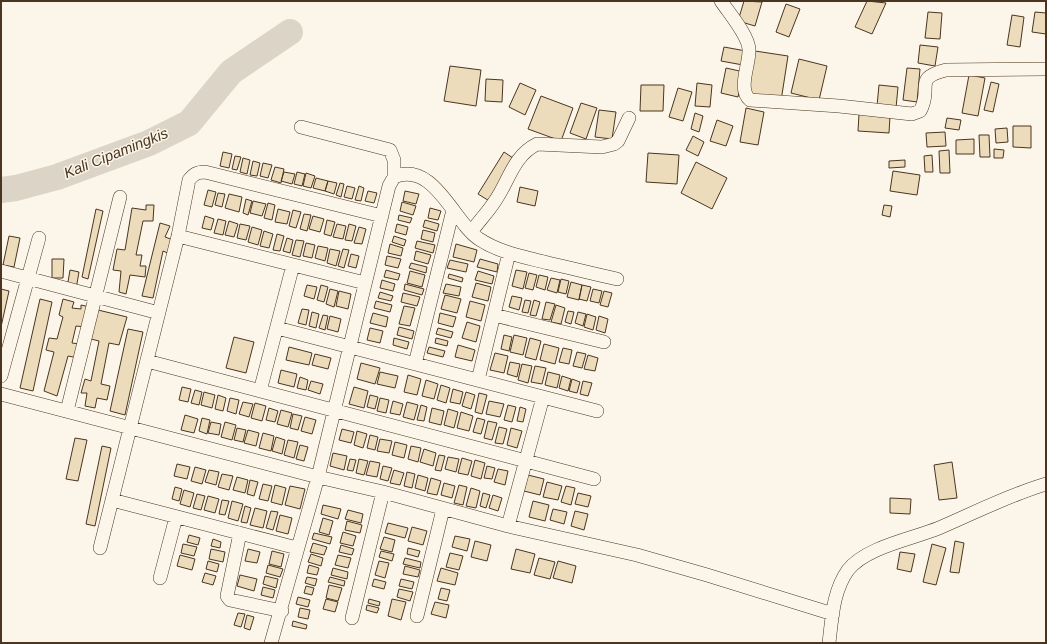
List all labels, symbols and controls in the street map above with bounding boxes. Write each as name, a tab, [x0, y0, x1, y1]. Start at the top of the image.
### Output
water label: Kali Cipamingkis	[61, 124, 171, 181]

